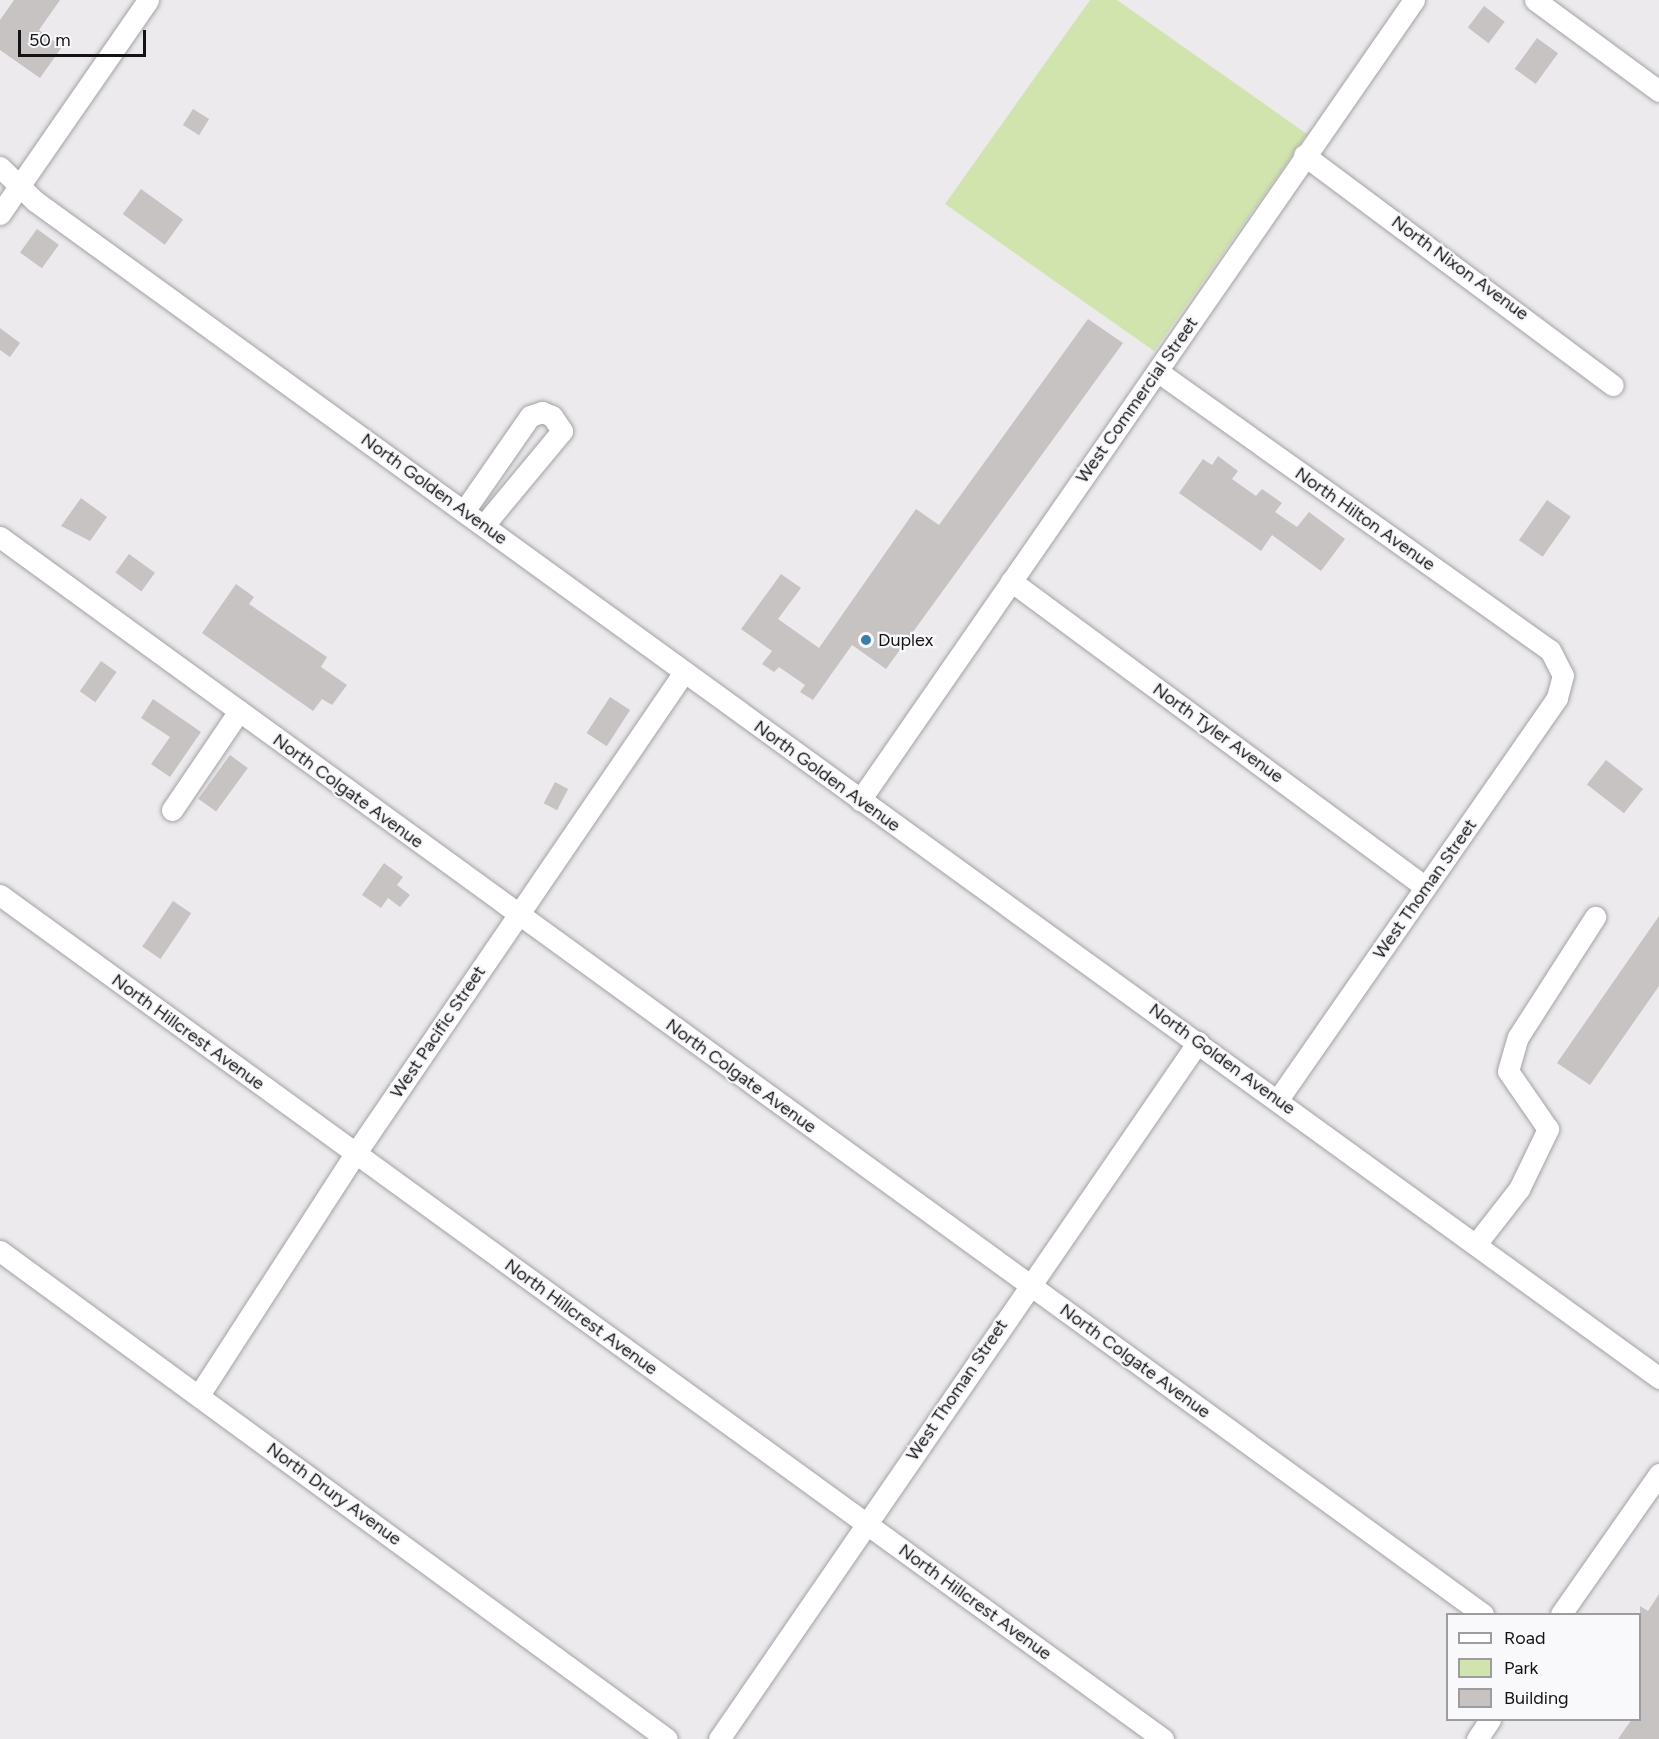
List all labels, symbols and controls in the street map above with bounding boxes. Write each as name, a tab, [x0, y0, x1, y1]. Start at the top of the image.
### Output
scale bar	[21, 18, 148, 56]
text: 50 m	[29, 29, 71, 51]
street label: North Nixon Avenue	[1387, 211, 1533, 325]
street label: West Commercial Street	[1071, 313, 1203, 487]
street label: North Golden Avenue	[357, 429, 511, 549]
street label: North Hilton Avenue	[1291, 463, 1439, 575]
place label: Duplex	[878, 629, 933, 651]
marker: Duplex	[859, 633, 873, 647]
street label: North Tyler Avenue	[1148, 678, 1288, 788]
street label: North Golden Avenue	[750, 716, 904, 836]
street label: North Colgate Avenue	[269, 729, 427, 853]
street label: West Thoman Street	[1369, 815, 1481, 963]
street label: West Pacific Street	[386, 962, 490, 1102]
street label: North Hillcrest Avenue	[107, 969, 269, 1095]
street label: North Golden Avenue	[1145, 999, 1299, 1119]
street label: North Colgate Avenue	[662, 1014, 820, 1138]
street label: North Hillcrest Avenue	[500, 1254, 662, 1380]
street label: North Colgate Avenue	[1056, 1299, 1214, 1423]
street label: West Thoman Street	[902, 1315, 1012, 1465]
street label: North Drury Avenue	[262, 1438, 406, 1550]
street label: North Hillcrest Avenue	[894, 1539, 1056, 1665]
legend	[1446, 1613, 1641, 1721]
text: Road	[1504, 1627, 1545, 1649]
text: Park	[1504, 1657, 1538, 1679]
text: Building	[1504, 1687, 1569, 1709]

